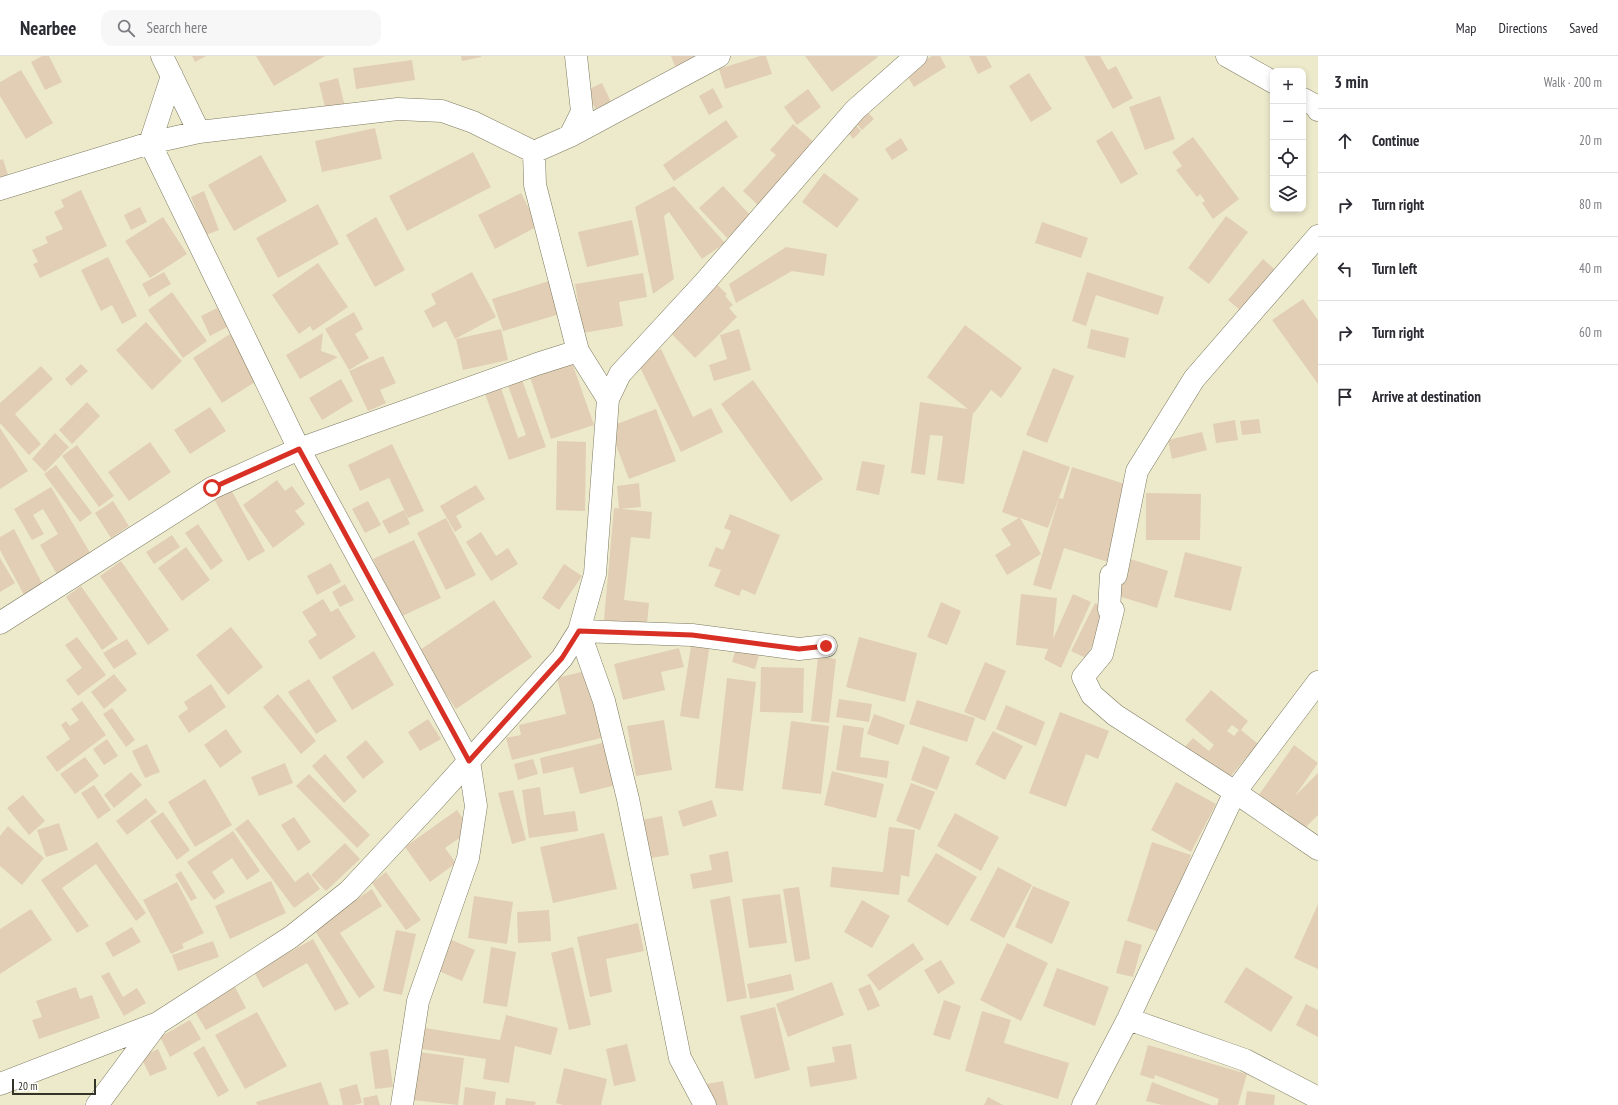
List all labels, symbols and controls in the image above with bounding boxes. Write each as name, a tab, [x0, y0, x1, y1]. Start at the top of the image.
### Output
search box	[101, 10, 381, 46]
text: Nearbee	[20, 16, 77, 40]
icon: search	[115, 17, 137, 39]
text: Search here	[147, 18, 207, 37]
text: Map	[1456, 19, 1476, 37]
text: Directions	[1498, 19, 1547, 37]
text: Saved	[1569, 19, 1598, 37]
map controls	[1270, 68, 1306, 212]
button: +	[1270, 68, 1306, 104]
text: 3 min	[1334, 71, 1368, 93]
text: Walk · 200 m	[1544, 74, 1602, 91]
button: −	[1270, 104, 1306, 140]
icon: ahead	[1334, 130, 1356, 152]
text: Continue	[1372, 131, 1419, 150]
text: 20 m	[1579, 132, 1602, 149]
button: locate	[1270, 140, 1306, 176]
button: layers	[1270, 176, 1306, 212]
icon: right	[1334, 194, 1356, 216]
text: Turn right	[1372, 195, 1424, 214]
text: 80 m	[1579, 196, 1602, 213]
icon: left	[1334, 258, 1356, 280]
text: Turn left	[1372, 259, 1417, 278]
text: 40 m	[1579, 260, 1602, 277]
icon: right	[1334, 322, 1356, 344]
text: Turn right	[1372, 323, 1424, 342]
text: 60 m	[1579, 324, 1602, 341]
icon: arrive	[1334, 386, 1356, 408]
text: Arrive at destination	[1372, 387, 1481, 406]
route start	[203, 479, 221, 497]
route end	[817, 637, 835, 655]
scale bar	[12, 1077, 96, 1096]
text: 20 m	[18, 1079, 37, 1093]

